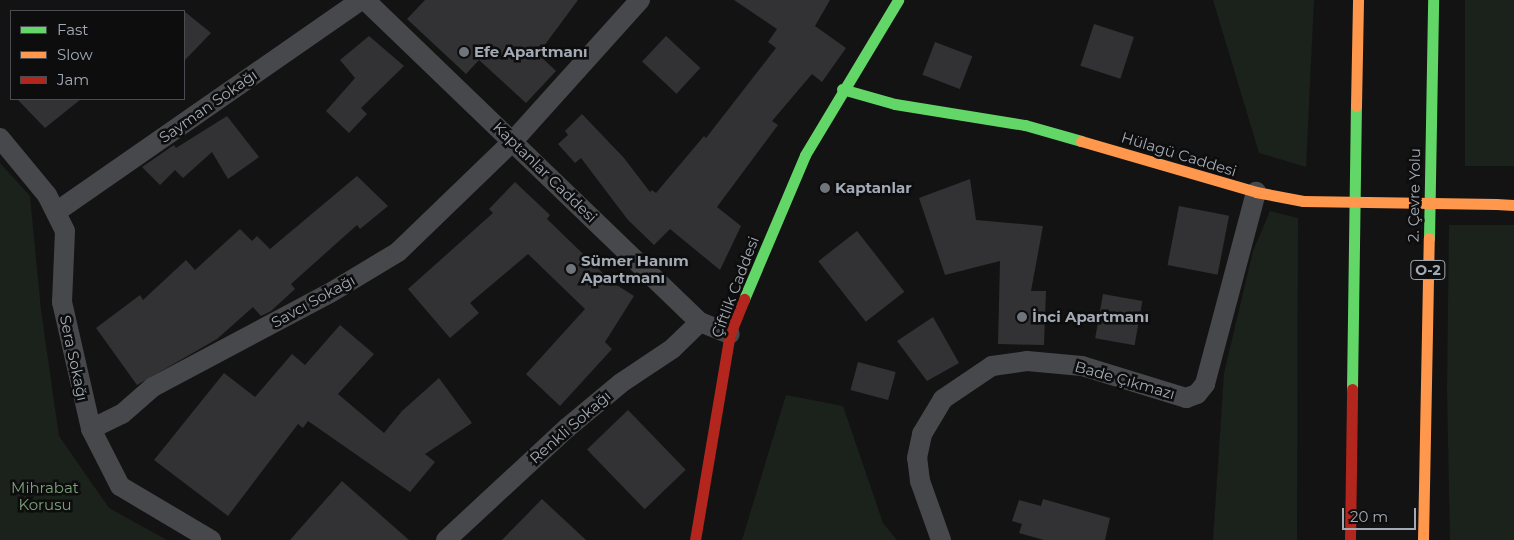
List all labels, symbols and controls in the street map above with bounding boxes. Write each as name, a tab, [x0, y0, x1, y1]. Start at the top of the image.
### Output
legend	[10, 10, 185, 100]
text: Fast	[57, 20, 88, 39]
place label: Efe Apartmanı	[474, 43, 588, 61]
text: Slow	[57, 45, 93, 64]
marker: Efe Apartmanı	[458, 46, 470, 58]
street label: Sayman Sokağı	[156, 66, 260, 146]
text: Jam	[57, 70, 89, 89]
street label: Kaptanlar Caddesi	[489, 118, 601, 226]
street label: Hülagü Caddesi	[1119, 128, 1239, 180]
street label: 2. Çevre Yolu	[1404, 148, 1424, 242]
place label: Kaptanlar	[835, 179, 912, 197]
marker: Kaptanlar	[819, 182, 831, 194]
street label: Çiftlik Caddesi	[707, 234, 763, 340]
place label: Sümer Hanım Apartmanı	[581, 251, 689, 286]
road number: O-2	[1409, 258, 1447, 282]
marker: Sümer Hanım Apartmanı	[565, 263, 577, 275]
street label: Savcı Sokağı	[268, 271, 358, 331]
place label: İnci Apartmanı	[1032, 308, 1149, 326]
marker: İnci Apartmanı	[1016, 311, 1028, 323]
street label: Sera Sokağı	[56, 314, 92, 402]
street label: Bade Çıkmazı	[1073, 357, 1177, 403]
street label: Renkli Sokağı	[526, 387, 614, 467]
park label: Mihrabat Korusu	[11, 478, 79, 513]
scale bar	[1344, 498, 1418, 530]
text: 20 m	[1350, 507, 1388, 526]

